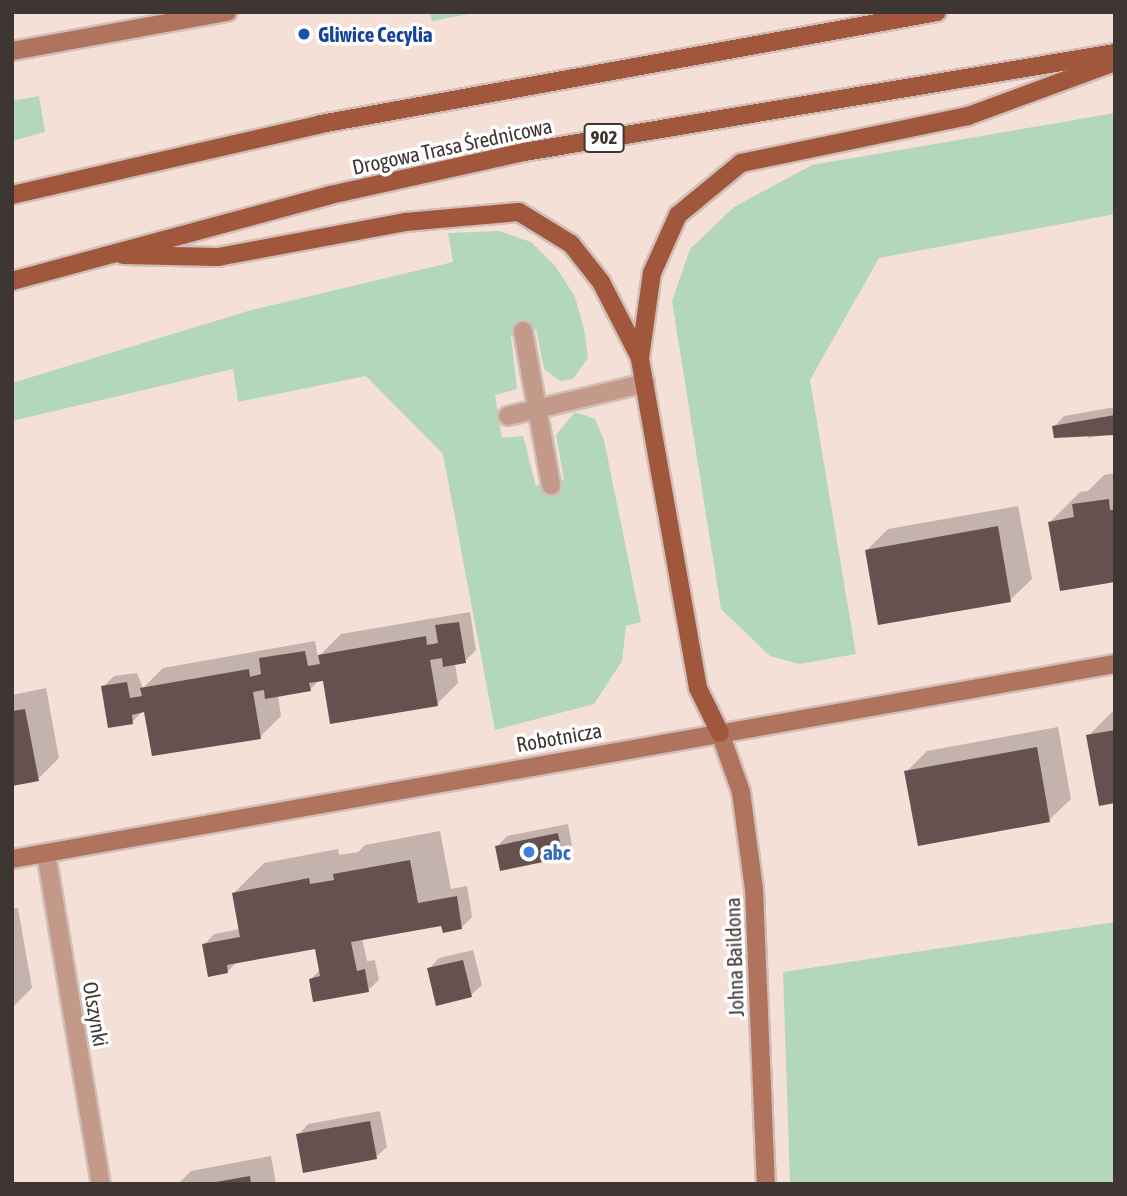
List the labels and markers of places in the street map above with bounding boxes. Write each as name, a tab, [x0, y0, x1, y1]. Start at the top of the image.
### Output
place label: Gliwice Cecylia	[318, 21, 433, 47]
marker: Gliwice Cecylia	[296, 26, 312, 42]
place label: abc	[543, 839, 570, 865]
marker: abc	[521, 844, 537, 860]

